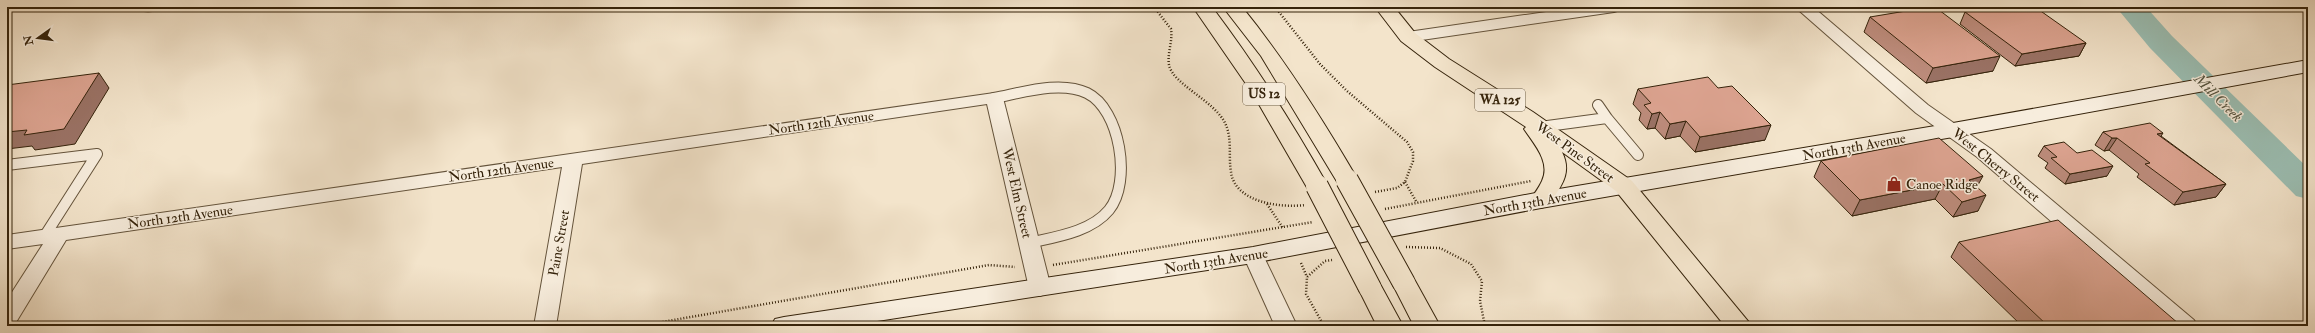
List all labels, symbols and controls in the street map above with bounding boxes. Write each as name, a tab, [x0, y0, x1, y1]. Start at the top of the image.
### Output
north arrow	[18, 18, 58, 58]
text: N	[21, 33, 37, 48]
water label: Mill Creek	[2189, 69, 2246, 126]
road number: US 12	[1243, 83, 1285, 105]
road number: WA 125	[1475, 89, 1525, 111]
street label: North 12th Avenue	[767, 107, 875, 139]
street label: West Pine Street	[1532, 117, 1618, 186]
street label: West Cherry Street	[1947, 124, 2044, 207]
street label: North 13th Avenue	[1801, 130, 1907, 164]
street label: West Elm Street	[998, 145, 1036, 240]
street label: North 12th Avenue	[447, 154, 555, 186]
shop icon: Canoe Ridge	[1885, 175, 1903, 193]
place label: Canoe Ridge	[1906, 176, 1978, 193]
street label: North 13th Avenue	[1482, 185, 1588, 219]
street label: North 12th Avenue	[126, 201, 234, 233]
street label: Paine Street	[545, 208, 573, 278]
street label: North 13th Avenue	[1163, 244, 1269, 278]

